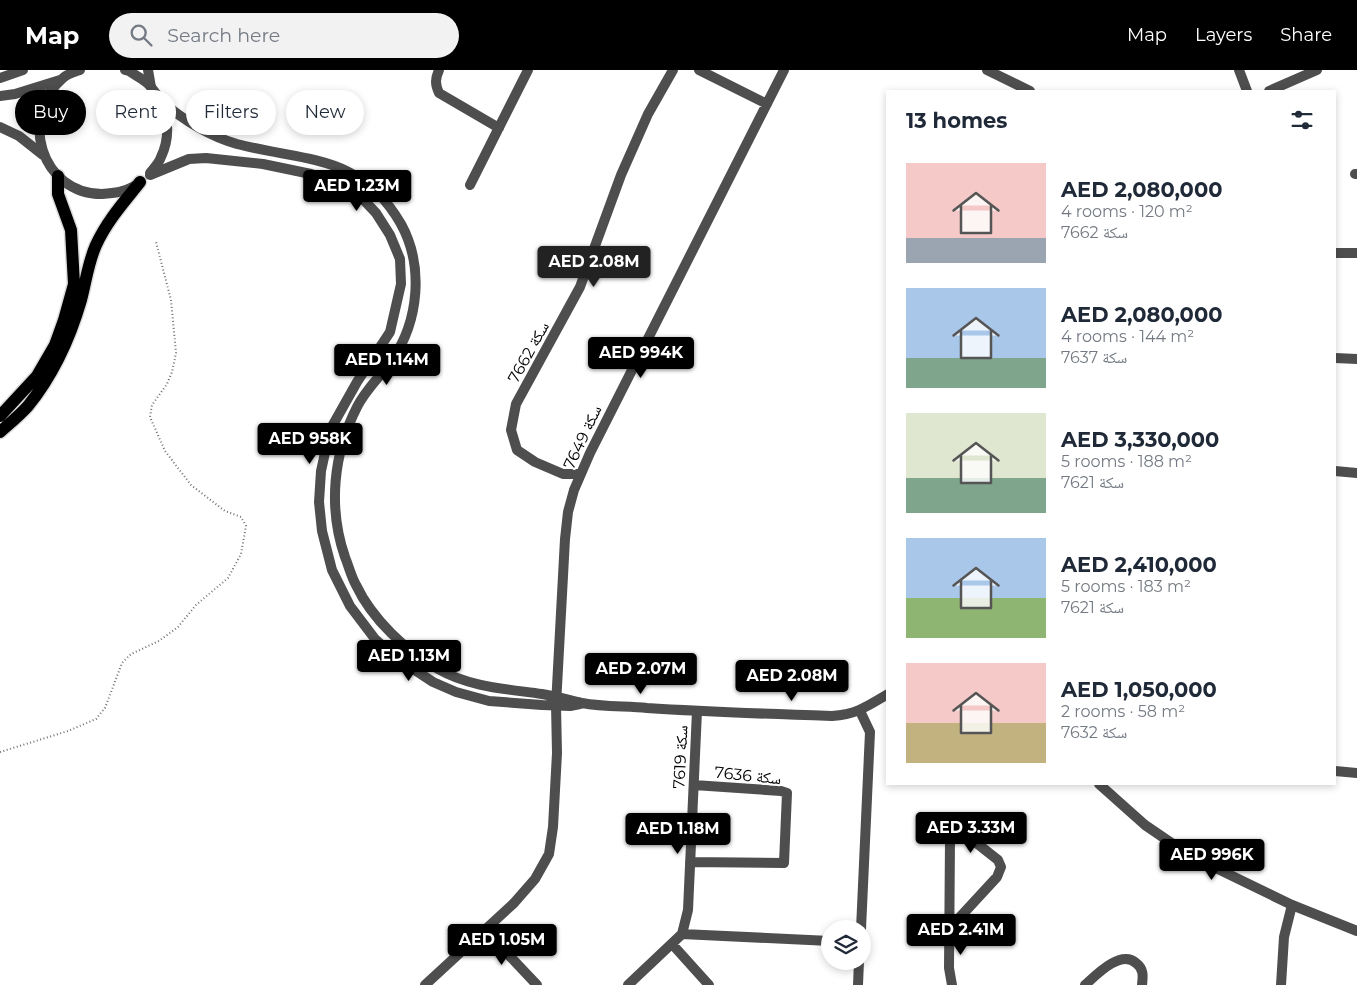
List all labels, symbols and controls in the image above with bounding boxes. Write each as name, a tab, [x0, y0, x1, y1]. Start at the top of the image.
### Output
search box	[109, 13, 459, 58]
text: Map	[25, 21, 79, 50]
icon: search	[127, 21, 155, 49]
text: Search here	[167, 24, 280, 47]
text: Map	[1127, 24, 1167, 46]
text: Layers	[1195, 24, 1252, 46]
text: Share	[1280, 24, 1332, 46]
chip: Buy	[15, 90, 86, 135]
chip: Rent	[96, 90, 176, 135]
chip: Filters	[186, 90, 276, 135]
chip: New	[286, 90, 364, 135]
icon: filters	[1288, 106, 1316, 134]
text: 13 homes	[906, 108, 1007, 133]
pin: AED 1.23M	[300, 170, 414, 212]
text: AED 1.23M	[314, 176, 400, 195]
text: AED 2,080,000	[1061, 177, 1222, 202]
icon: home	[946, 183, 1006, 243]
text: 4 rooms · 120 m²	[1061, 202, 1193, 221]
text: سكة 7662	[1061, 223, 1128, 242]
pin: AED 2.08M	[537, 246, 651, 288]
text: AED 2.08M	[548, 252, 640, 271]
text: AED 2,080,000	[1061, 302, 1222, 327]
icon: home	[946, 308, 1006, 368]
street label: سكة 7662	[504, 318, 553, 386]
text: 4 rooms · 144 m²	[1061, 327, 1194, 346]
pin: AED 994K	[589, 336, 693, 379]
text: AED 994K	[599, 343, 683, 362]
pin: AED 1.14M	[330, 344, 444, 386]
text: سكة 7637	[1061, 348, 1127, 367]
text: AED 1.14M	[345, 350, 429, 369]
street label: سكة 7649	[559, 402, 606, 472]
pin: AED 958K	[258, 422, 362, 465]
text: AED 3,330,000	[1061, 427, 1219, 452]
text: AED 958K	[269, 429, 351, 448]
icon: home	[946, 433, 1006, 493]
text: 5 rooms · 188 m²	[1061, 452, 1192, 471]
text: سكة 7621	[1061, 473, 1124, 492]
text: AED 2,410,000	[1061, 552, 1217, 577]
icon: home	[946, 558, 1006, 618]
text: 5 rooms · 183 m²	[1061, 577, 1191, 596]
text: سكة 7621	[1061, 598, 1124, 617]
pin: AED 1.13M	[352, 640, 466, 682]
text: AED 1.13M	[368, 646, 450, 665]
pin: AED 2.07M	[584, 652, 698, 695]
text: AED 2.07M	[596, 659, 686, 678]
pin: AED 2.08M	[735, 660, 849, 702]
text: AED 2.08M	[746, 666, 838, 685]
text: AED 1,050,000	[1061, 677, 1217, 702]
icon: home	[946, 683, 1006, 743]
text: 2 rooms · 58 m²	[1061, 702, 1185, 721]
text: سكة 7632	[1061, 723, 1127, 742]
street label: سكة 7619	[669, 725, 692, 789]
street label: سكة 7636	[714, 763, 782, 788]
pin: AED 1.18M	[621, 812, 735, 855]
pin: AED 3.33M	[914, 812, 1028, 854]
text: AED 3.33M	[927, 818, 1015, 837]
text: AED 1.18M	[636, 819, 720, 838]
pin: AED 996K	[1160, 838, 1264, 881]
text: AED 996K	[1170, 845, 1254, 864]
pin: AED 2.41M	[904, 914, 1018, 956]
map controls	[821, 920, 871, 970]
button: layers	[821, 920, 871, 970]
text: AED 2.41M	[918, 920, 1004, 939]
pin: AED 1.05M	[445, 924, 559, 966]
text: AED 1.05M	[459, 930, 545, 949]

